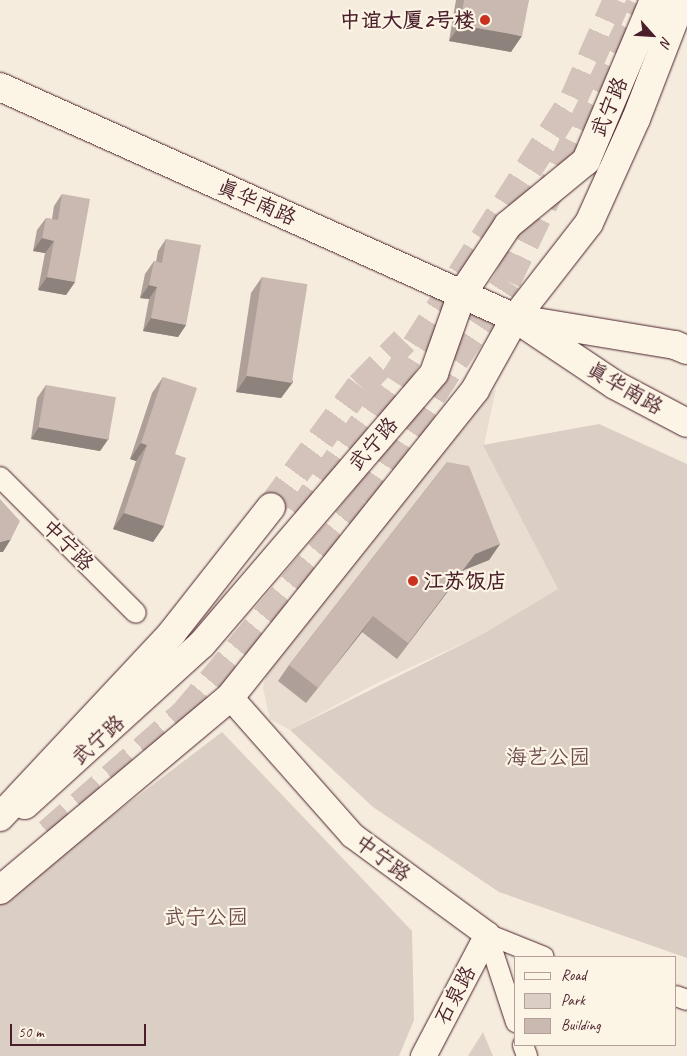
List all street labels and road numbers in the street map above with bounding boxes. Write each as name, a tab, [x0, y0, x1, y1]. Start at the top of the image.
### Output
street label: 武宁路	[585, 73, 633, 141]
street label: 真华南路	[214, 173, 300, 231]
street label: 真华南路	[582, 356, 668, 420]
street label: 武宁路	[343, 412, 403, 476]
street label: 中宁路	[37, 514, 99, 576]
street label: 武宁路	[66, 710, 130, 770]
street label: 中宁路	[350, 829, 416, 887]
street label: 石泉路	[429, 961, 481, 1029]

